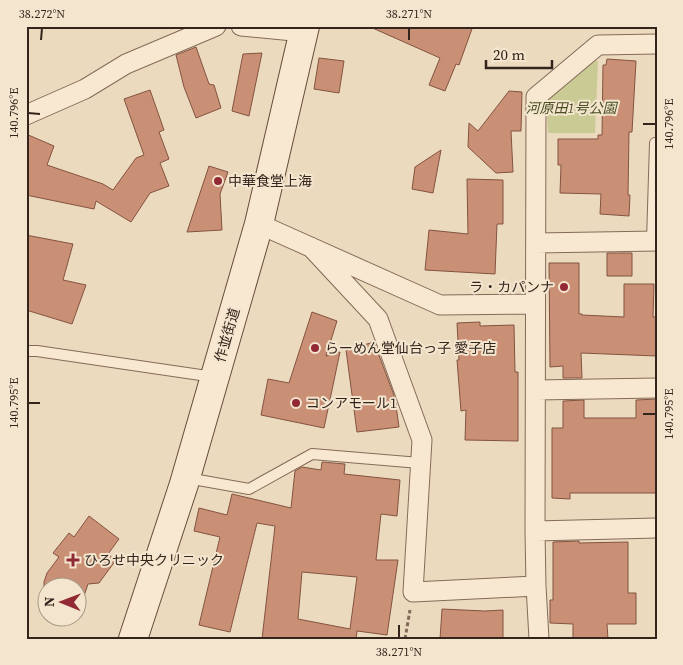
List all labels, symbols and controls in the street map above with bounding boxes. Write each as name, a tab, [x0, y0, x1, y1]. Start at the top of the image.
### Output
text: 38.272°N	[19, 6, 65, 22]
text: 38.271°N	[386, 6, 432, 22]
scale bar	[486, 38, 552, 70]
text: 20 m	[493, 44, 525, 65]
text: 140.796°E	[6, 88, 22, 138]
park label: 河原田1号公園	[525, 98, 619, 118]
text: 140.796°E	[661, 99, 677, 149]
place label: 中華食堂上海	[228, 171, 312, 191]
marker: 中華食堂上海	[212, 175, 224, 187]
place label: ラ・カパンナ	[469, 277, 554, 297]
marker: ラ・カパンナ	[558, 281, 570, 293]
street label: 作並街道	[210, 305, 244, 365]
place label: らーめん堂仙台っ子 愛子店	[325, 338, 496, 358]
marker: らーめん堂仙台っ子 愛子店	[309, 342, 321, 354]
text: 140.795°E	[6, 378, 22, 428]
text: 140.795°E	[661, 389, 677, 439]
place label: コンアモール1	[306, 393, 397, 413]
marker: コンアモール1	[290, 397, 302, 409]
place label: ひろせ中央クリニック	[84, 550, 224, 570]
marker: ひろせ中央クリニック	[66, 553, 80, 567]
north arrow	[38, 578, 88, 628]
text: N	[39, 596, 59, 607]
text: 38.271°N	[376, 644, 422, 660]

